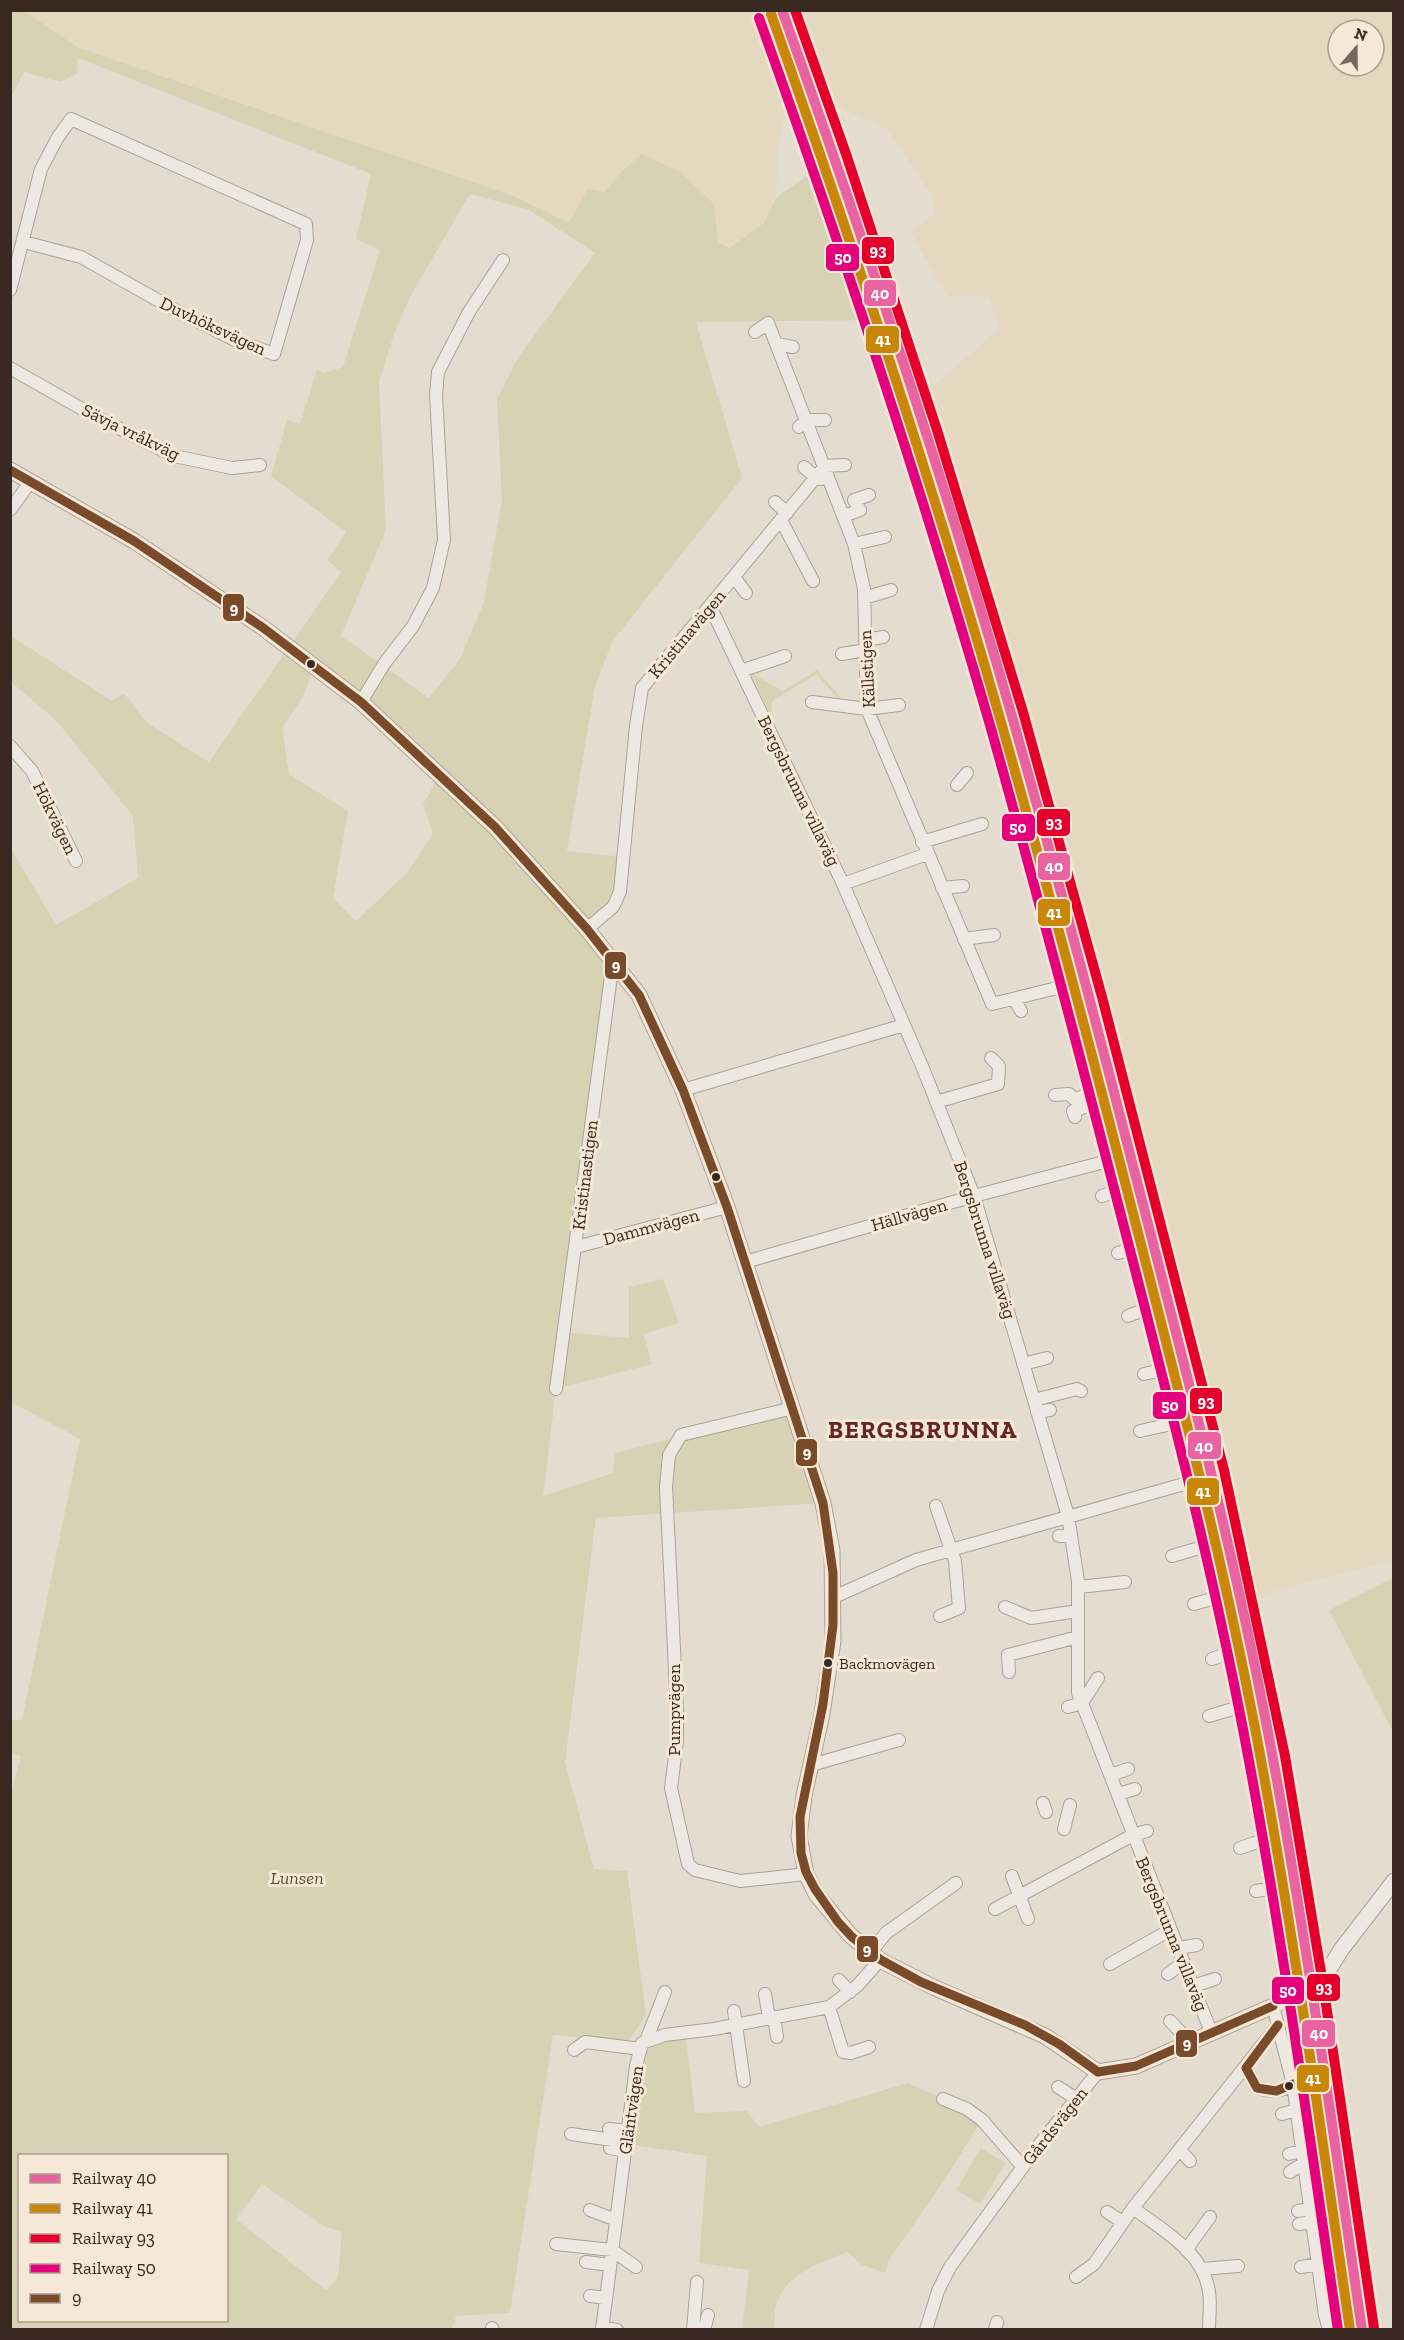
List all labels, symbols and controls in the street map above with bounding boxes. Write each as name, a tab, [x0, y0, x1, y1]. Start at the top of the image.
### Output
north arrow	[1326, 18, 1386, 78]
text: N	[1352, 23, 1370, 45]
line badge: 93	[861, 236, 895, 265]
text: 93	[869, 241, 887, 260]
line badge: 50	[825, 243, 860, 272]
text: 50	[834, 248, 852, 267]
line badge: 40	[863, 279, 897, 307]
text: 40	[871, 284, 889, 303]
street label: Duvhöksvägen	[156, 292, 270, 360]
line badge: 41	[865, 325, 900, 354]
text: 41	[875, 330, 891, 349]
street label: Sävja vråkväg	[78, 399, 184, 465]
street label: Kristinavägen	[644, 585, 731, 683]
line badge: 9	[222, 593, 245, 622]
text: 9	[230, 599, 239, 618]
street label: Källstigen	[854, 629, 880, 709]
unlabelled marker	[305, 658, 317, 670]
street label: Bergsbrunna villaväg	[753, 712, 845, 870]
street label: Hökvägen	[28, 778, 82, 859]
line badge: 93	[1036, 808, 1071, 837]
line badge: 50	[1001, 813, 1036, 842]
text: 93	[1045, 813, 1063, 832]
text: 50	[1009, 818, 1027, 837]
line badge: 40	[1037, 852, 1071, 881]
text: 40	[1045, 857, 1063, 876]
line badge: 41	[1037, 898, 1071, 927]
text: 41	[1046, 903, 1062, 922]
line badge: 9	[604, 951, 627, 980]
text: 9	[612, 956, 621, 975]
street label: Kristinastigen	[567, 1118, 603, 1231]
street label: Bergsbrunna villaväg	[949, 1158, 1021, 1322]
unlabelled marker	[710, 1171, 722, 1183]
street label: Hällvägen	[869, 1193, 950, 1236]
street label: Dammvägen	[601, 1203, 702, 1250]
line badge: 93	[1189, 1387, 1223, 1415]
line badge: 50	[1152, 1391, 1187, 1420]
text: 93	[1197, 1392, 1215, 1411]
text: 50	[1161, 1396, 1179, 1415]
district label: BERGSBRUNNA	[828, 1415, 1018, 1444]
line badge: 40	[1187, 1431, 1222, 1460]
text: 40	[1195, 1437, 1213, 1456]
line badge: 9	[795, 1438, 818, 1467]
text: 9	[803, 1443, 812, 1462]
line badge: 41	[1186, 1477, 1220, 1506]
text: 41	[1195, 1482, 1211, 1501]
place label: Backmovägen	[839, 1654, 936, 1673]
marker: Backmovägen	[822, 1657, 834, 1669]
street label: Pumpvägen	[663, 1663, 685, 1756]
street label: Bergsbrunna villaväg	[1131, 1854, 1213, 2015]
park label: Lunsen	[270, 1867, 324, 1889]
line badge: 9	[856, 1935, 879, 1963]
text: 9	[863, 1940, 872, 1959]
line badge: 93	[1306, 1973, 1341, 2002]
line badge: 50	[1271, 1976, 1305, 2005]
text: 93	[1315, 1978, 1333, 1997]
text: 50	[1279, 1981, 1297, 2000]
line badge: 40	[1301, 2019, 1336, 2048]
text: 40	[1310, 2024, 1328, 2043]
line badge: 9	[1175, 2029, 1198, 2058]
text: 9	[1183, 2034, 1192, 2053]
street label: Gläntvägen	[614, 2064, 648, 2156]
line badge: 41	[1296, 2064, 1330, 2093]
text: 41	[1305, 2069, 1321, 2088]
unlabelled marker	[1283, 2080, 1295, 2092]
street label: Gårdsvägen	[1018, 2082, 1093, 2169]
legend	[18, 2154, 228, 2322]
text: Railway 40	[72, 2167, 156, 2189]
text: Railway 41	[72, 2197, 153, 2219]
text: Railway 93	[72, 2227, 155, 2249]
text: Railway 50	[72, 2257, 156, 2279]
text: 9	[72, 2287, 82, 2309]

